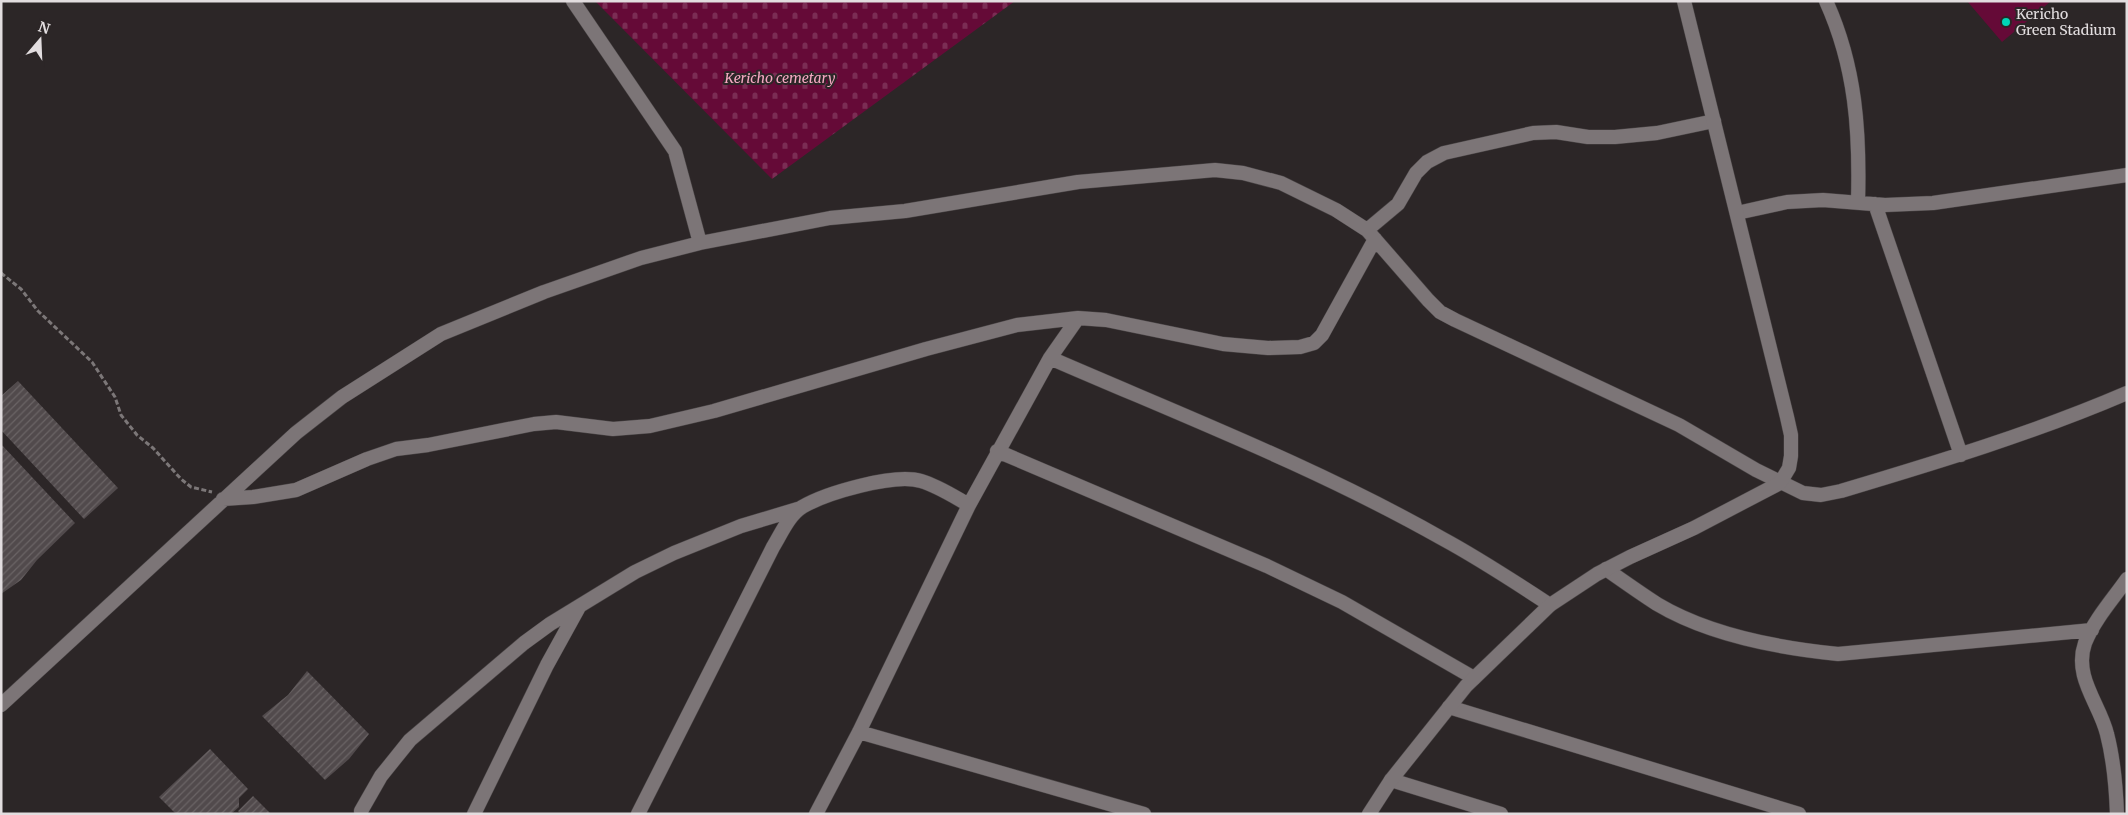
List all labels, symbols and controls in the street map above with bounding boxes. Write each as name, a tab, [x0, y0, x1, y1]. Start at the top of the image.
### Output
place label: Kericho Green Stadium	[2016, 5, 2116, 39]
north arrow	[15, 15, 65, 65]
marker: Kericho Green Stadium	[2000, 16, 2012, 28]
text: N	[36, 17, 52, 38]
park label: Kericho cemetary	[724, 69, 836, 87]

